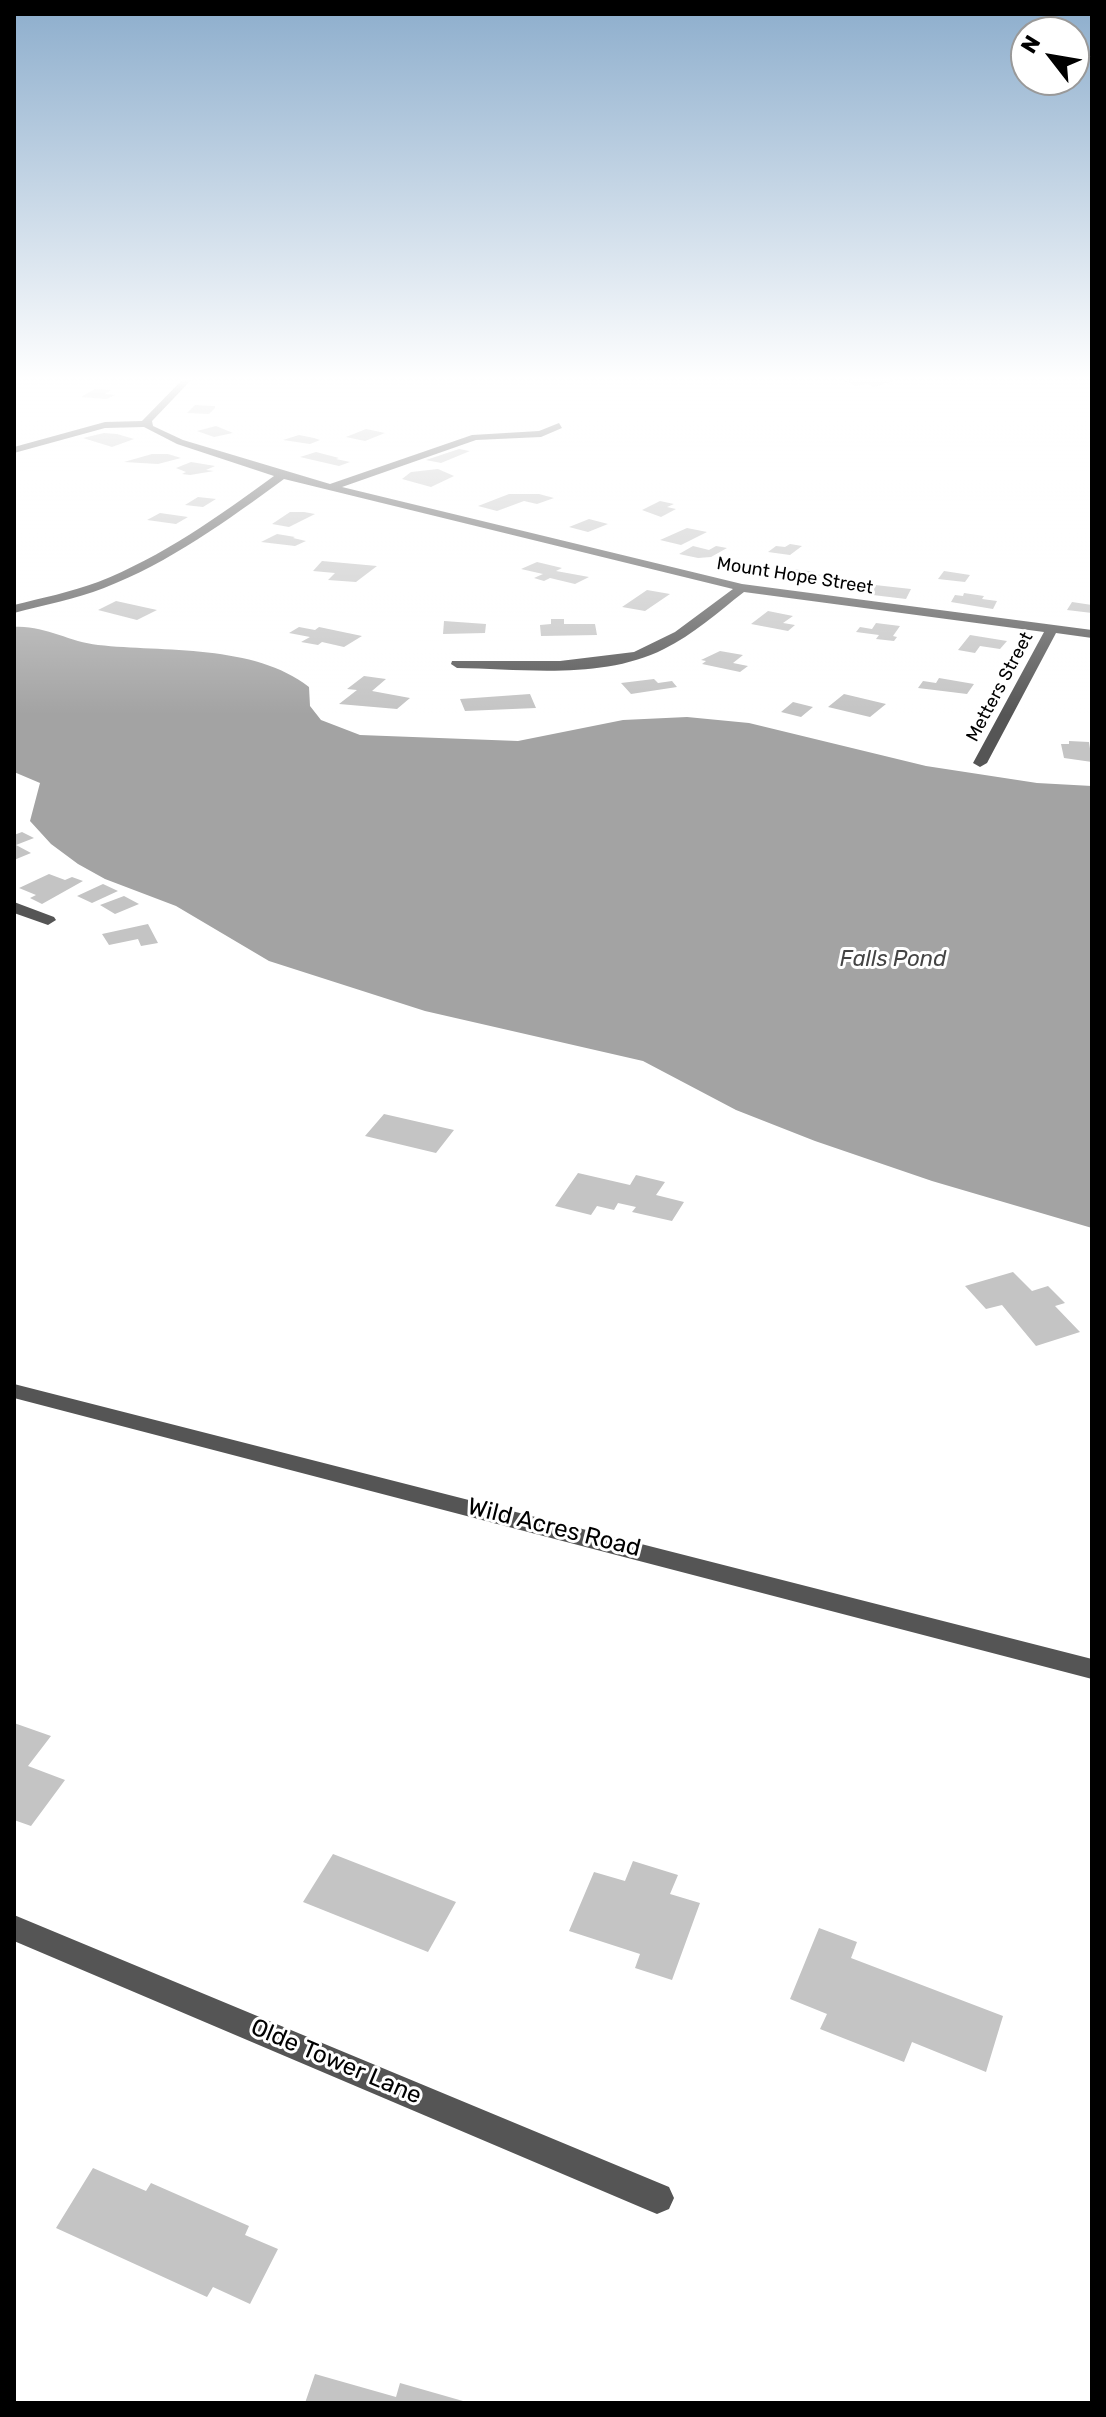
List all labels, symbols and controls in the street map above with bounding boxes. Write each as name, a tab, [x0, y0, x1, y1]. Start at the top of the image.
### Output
north arrow	[1010, 16, 1090, 96]
text: N	[1015, 31, 1046, 58]
street label: Mount Hope Street	[715, 553, 875, 599]
street label: Metters Street	[962, 629, 1038, 745]
water label: Falls Pond	[840, 947, 946, 973]
street label: Wild Acres Road	[464, 1493, 644, 1563]
street label: Olde Tower Lane	[246, 2013, 426, 2111]

